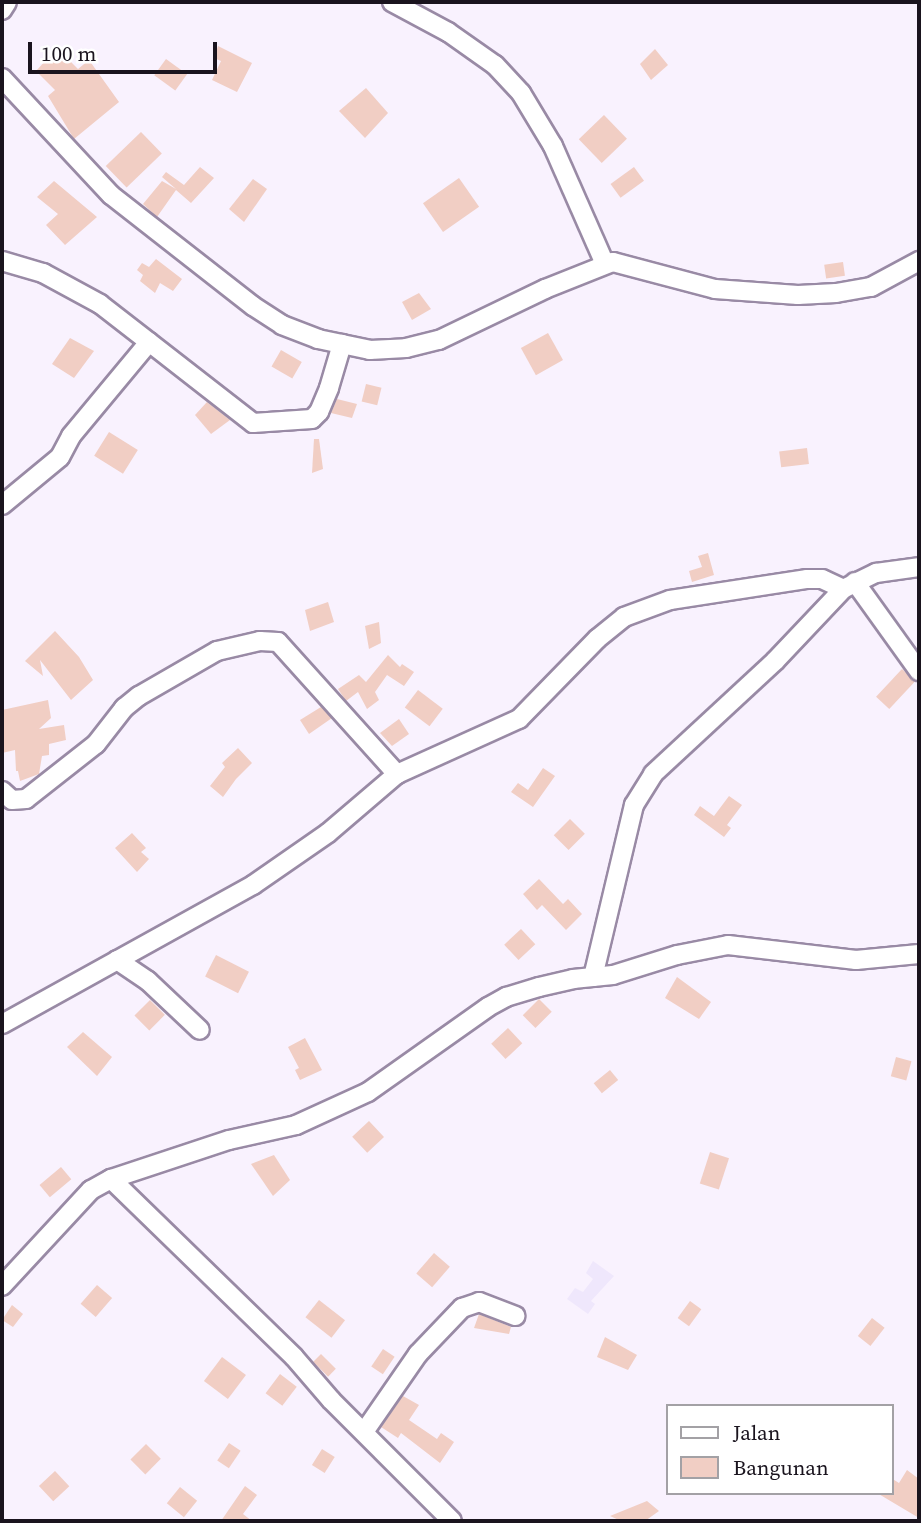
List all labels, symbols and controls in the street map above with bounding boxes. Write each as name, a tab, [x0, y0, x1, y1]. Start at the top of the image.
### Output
scale bar	[32, 28, 220, 72]
text: 100 m	[41, 39, 96, 68]
legend	[666, 1404, 893, 1495]
text: Jalan	[733, 1418, 780, 1447]
text: Bangunan	[733, 1453, 829, 1482]

